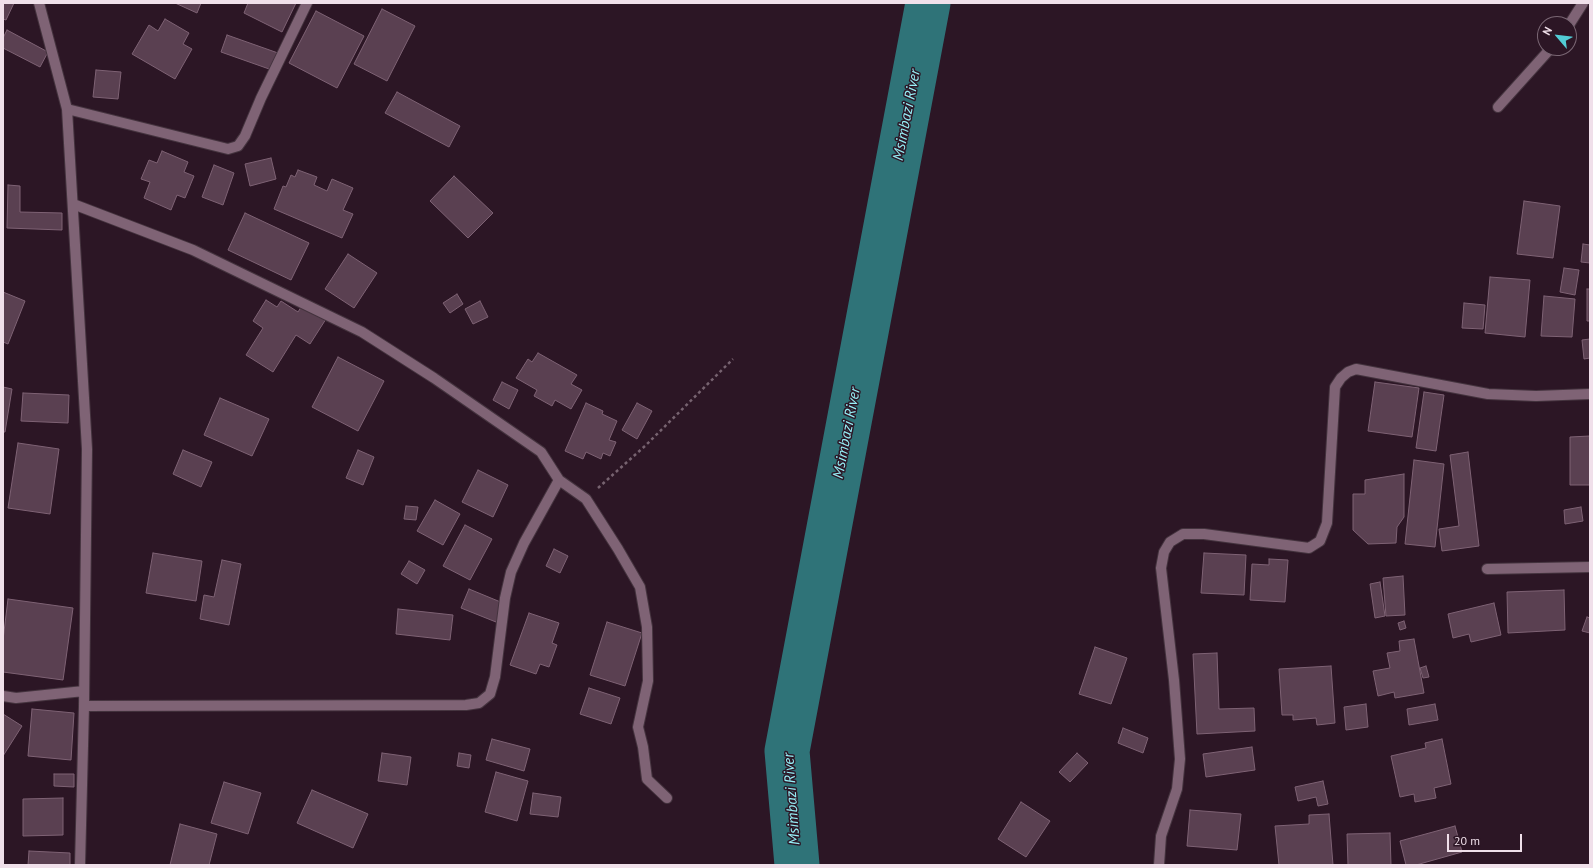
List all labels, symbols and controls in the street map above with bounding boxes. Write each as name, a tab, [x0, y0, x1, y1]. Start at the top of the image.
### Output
north arrow	[1537, 16, 1577, 56]
text: N	[1539, 24, 1555, 37]
water label: Msimbazi River	[889, 68, 925, 162]
water label: Msimbazi River	[829, 386, 865, 480]
water label: Msimbazi River	[780, 752, 804, 846]
scale bar	[1449, 826, 1524, 852]
text: 20 m	[1454, 833, 1480, 848]

